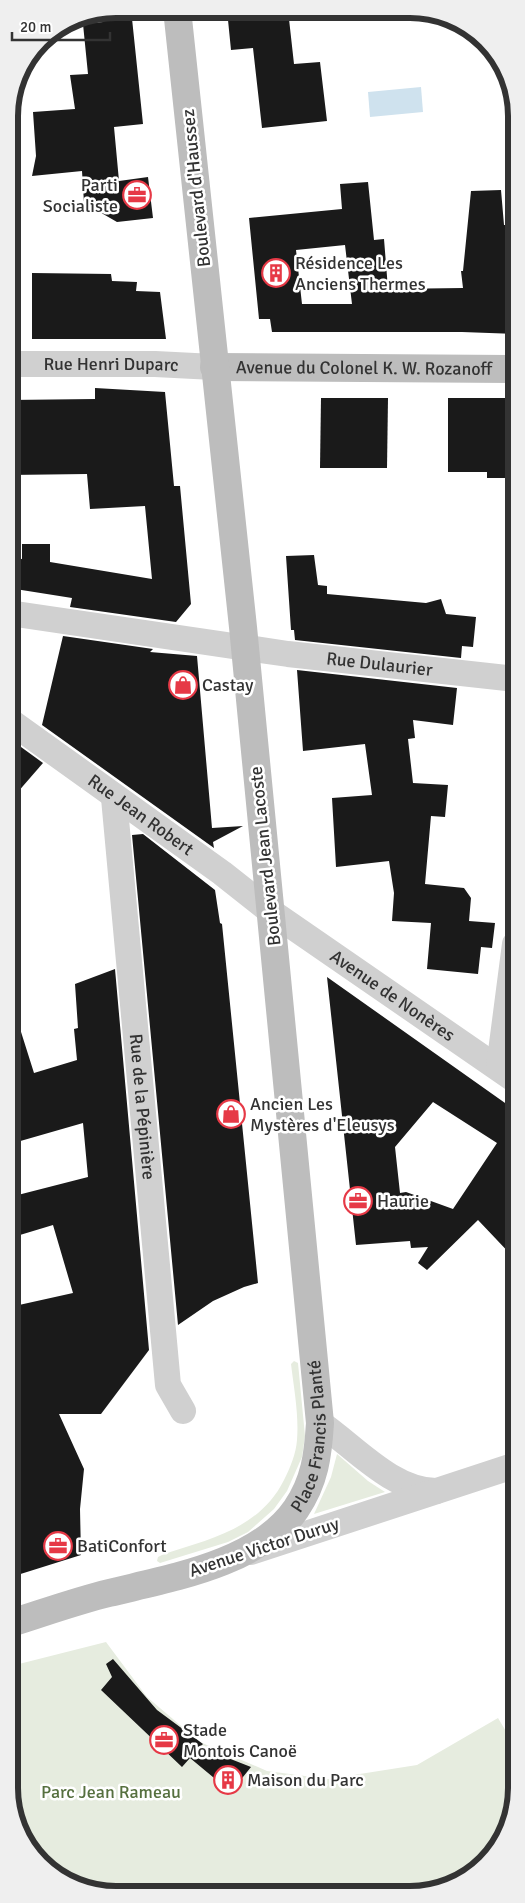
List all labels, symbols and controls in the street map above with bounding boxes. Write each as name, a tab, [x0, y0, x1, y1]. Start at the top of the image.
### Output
scale bar	[12, 10, 110, 42]
text: 20 m	[20, 18, 51, 36]
street label: Boulevard d'Haussez	[177, 108, 215, 268]
place label: Parti Socialiste	[43, 174, 118, 217]
office icon: Parti Socialiste	[122, 180, 152, 210]
place label: Résidence Les Anciens Thermes	[295, 252, 426, 295]
building icon: Résidence Les Anciens Thermes	[261, 258, 291, 288]
street label: Rue Henri Duparc	[43, 353, 179, 376]
street label: Avenue du Colonel K. W. Rozanoff	[236, 356, 494, 380]
street label: Rue Dulaurier	[325, 647, 434, 681]
shop icon: Castay	[168, 670, 198, 700]
place label: Castay	[202, 674, 254, 696]
street label: Boulevard Jean Lacoste	[245, 765, 285, 947]
street label: Rue Jean Robert	[84, 769, 198, 860]
street label: Avenue de Nonères	[326, 945, 459, 1046]
street label: Rue de la Pépinière	[125, 1033, 160, 1181]
place label: Ancien Les Mystères d'Eleusys	[250, 1093, 395, 1136]
shop icon: Ancien Les Mystères d'Eleusys	[216, 1099, 246, 1129]
office icon: Haurie	[343, 1186, 373, 1216]
place label: Haurie	[377, 1190, 429, 1212]
street label: Place Francis Planté	[286, 1359, 331, 1516]
street label: Avenue Victor Duruy	[186, 1512, 342, 1582]
office icon: BatiConfort	[43, 1531, 73, 1561]
place label: BatiConfort	[77, 1535, 167, 1557]
place label: Stade Montois Canoë	[183, 1719, 297, 1762]
office icon: Stade Montois Canoë	[149, 1725, 179, 1755]
building icon: Maison du Parc	[213, 1765, 243, 1795]
place label: Maison du Parc	[247, 1769, 364, 1791]
park label: Parc Jean Rameau	[41, 1781, 181, 1803]

